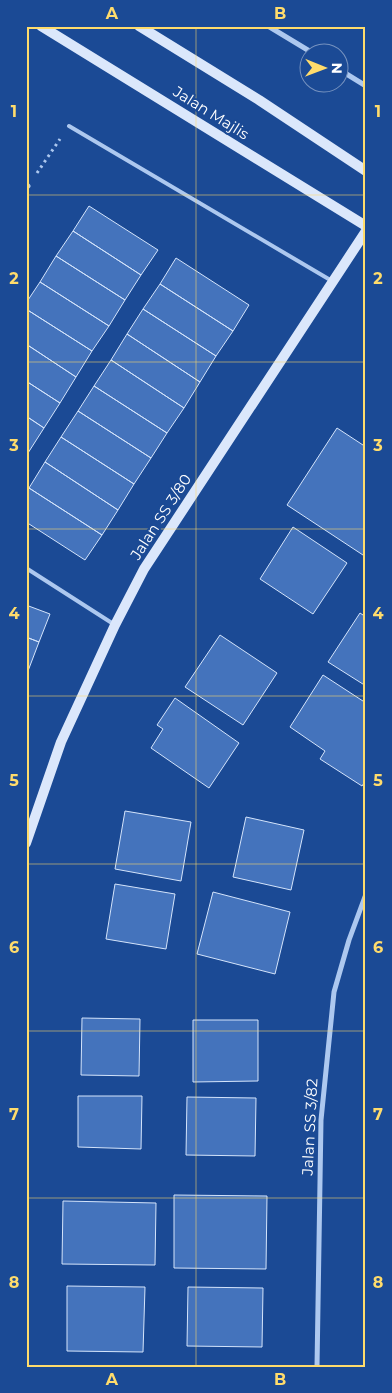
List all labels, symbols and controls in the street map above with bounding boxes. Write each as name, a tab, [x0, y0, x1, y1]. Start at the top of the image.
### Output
text: A	[105, 4, 119, 23]
text: B	[274, 4, 286, 23]
north arrow	[300, 42, 350, 92]
text: N	[328, 62, 346, 74]
street label: Jalan Majlis	[169, 81, 253, 143]
text: 1	[11, 102, 17, 121]
text: 1	[375, 102, 381, 121]
text: 2	[9, 269, 19, 288]
text: 2	[373, 269, 383, 288]
text: 3	[8, 436, 19, 455]
text: 3	[372, 436, 383, 455]
street label: Jalan SS 3/80	[125, 470, 195, 564]
text: 4	[8, 604, 20, 623]
text: 4	[372, 604, 384, 623]
text: 5	[9, 771, 19, 790]
text: 5	[373, 771, 383, 790]
text: 6	[9, 938, 19, 957]
text: 6	[373, 938, 383, 957]
street label: Jalan SS 3/82	[297, 1078, 322, 1177]
text: 7	[9, 1105, 19, 1124]
text: 7	[373, 1105, 383, 1124]
text: 8	[9, 1273, 19, 1292]
text: 8	[373, 1273, 383, 1292]
text: A	[105, 1370, 119, 1389]
text: B	[274, 1370, 286, 1389]

